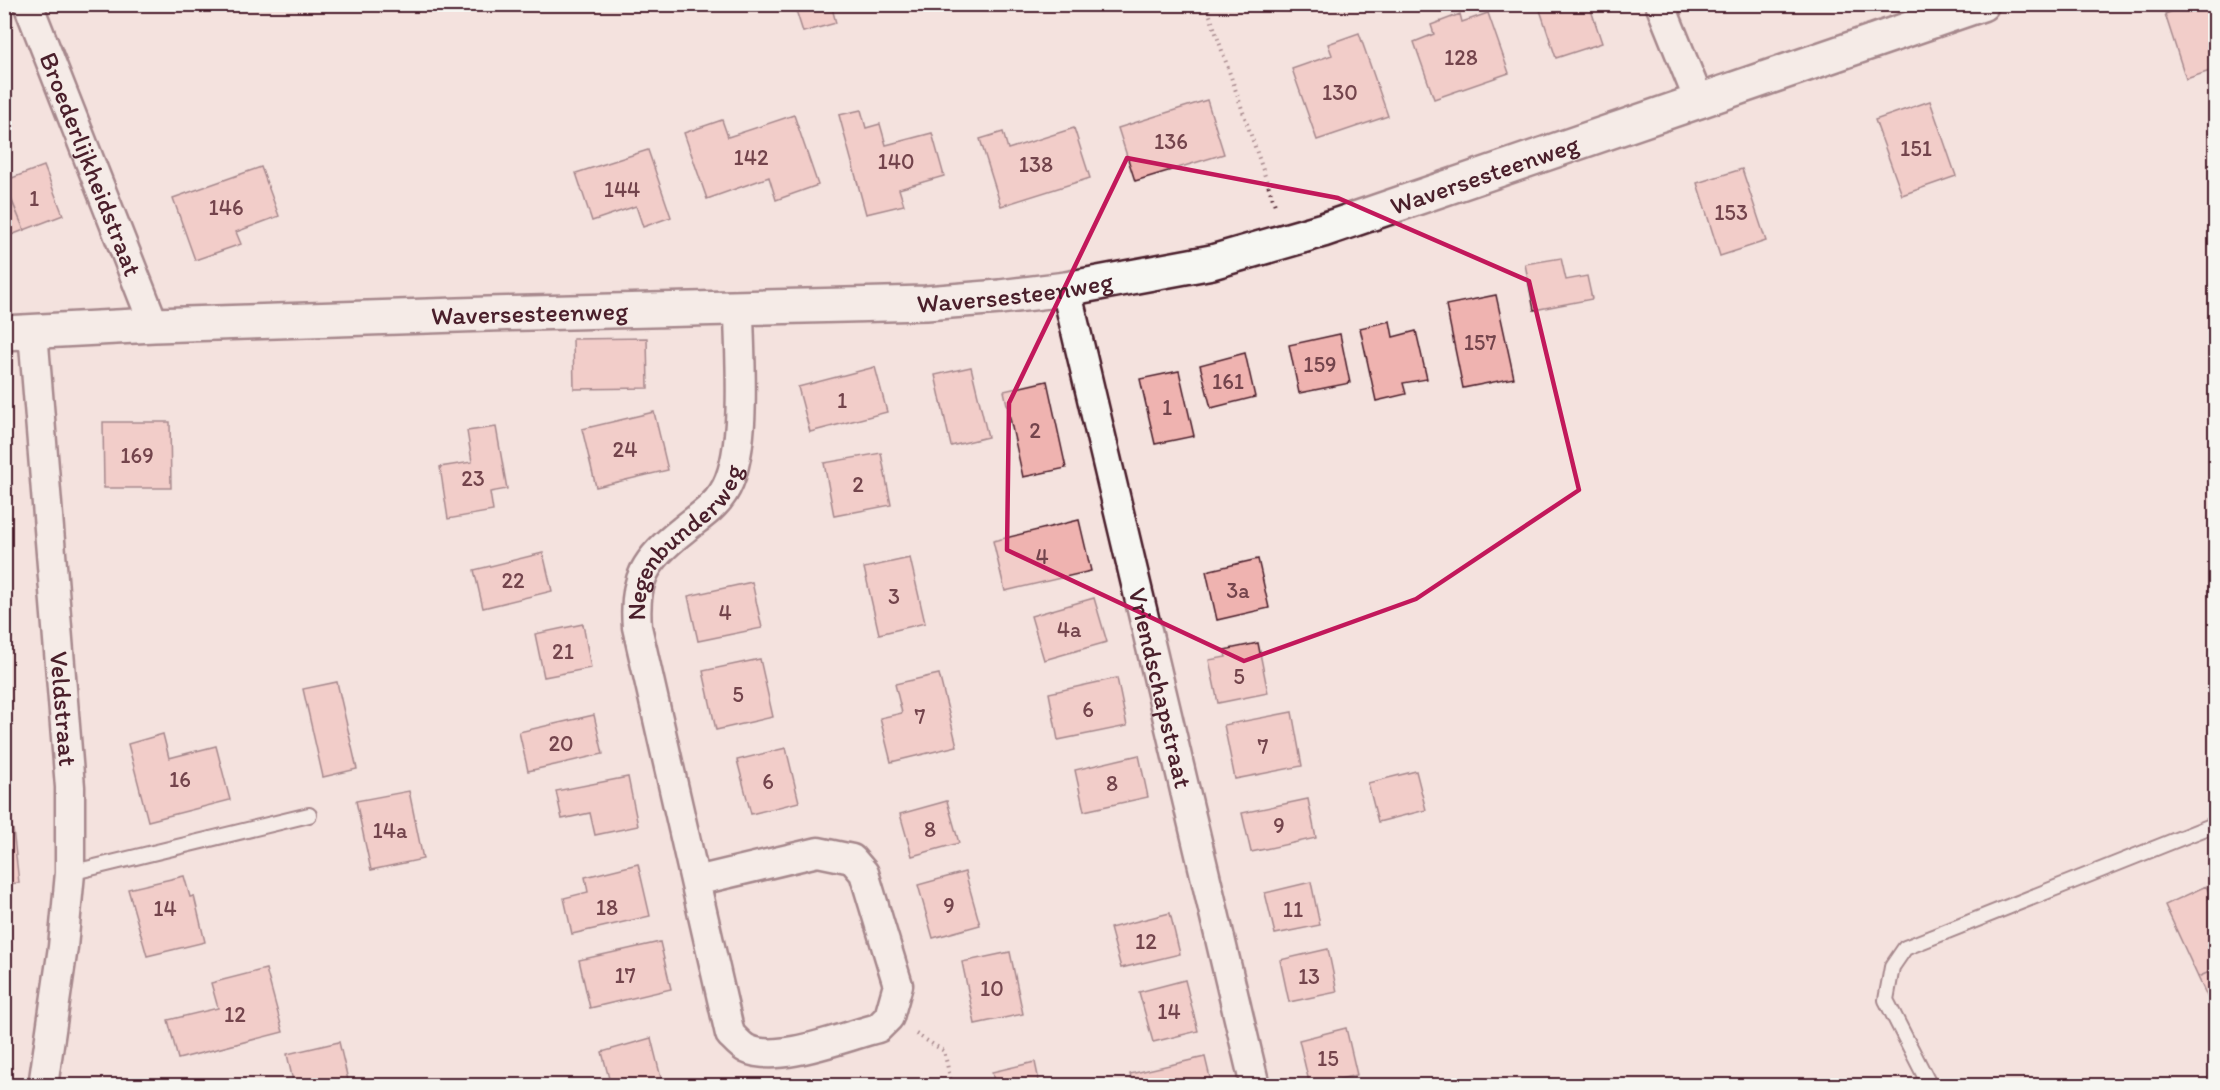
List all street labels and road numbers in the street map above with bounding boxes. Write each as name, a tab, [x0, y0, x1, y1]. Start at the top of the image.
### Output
street label: Broederlijkheidstraat	[33, 48, 149, 281]
street label: Waversesteenweg	[1386, 127, 1584, 222]
street label: Waversesteenweg	[915, 264, 1116, 320]
street label: Waversesteenweg	[430, 294, 629, 332]
street label: Negenbunderweg	[620, 460, 750, 621]
street label: Vriendschapstraat	[1121, 585, 1200, 792]
street label: Veldstraat	[43, 650, 84, 768]

